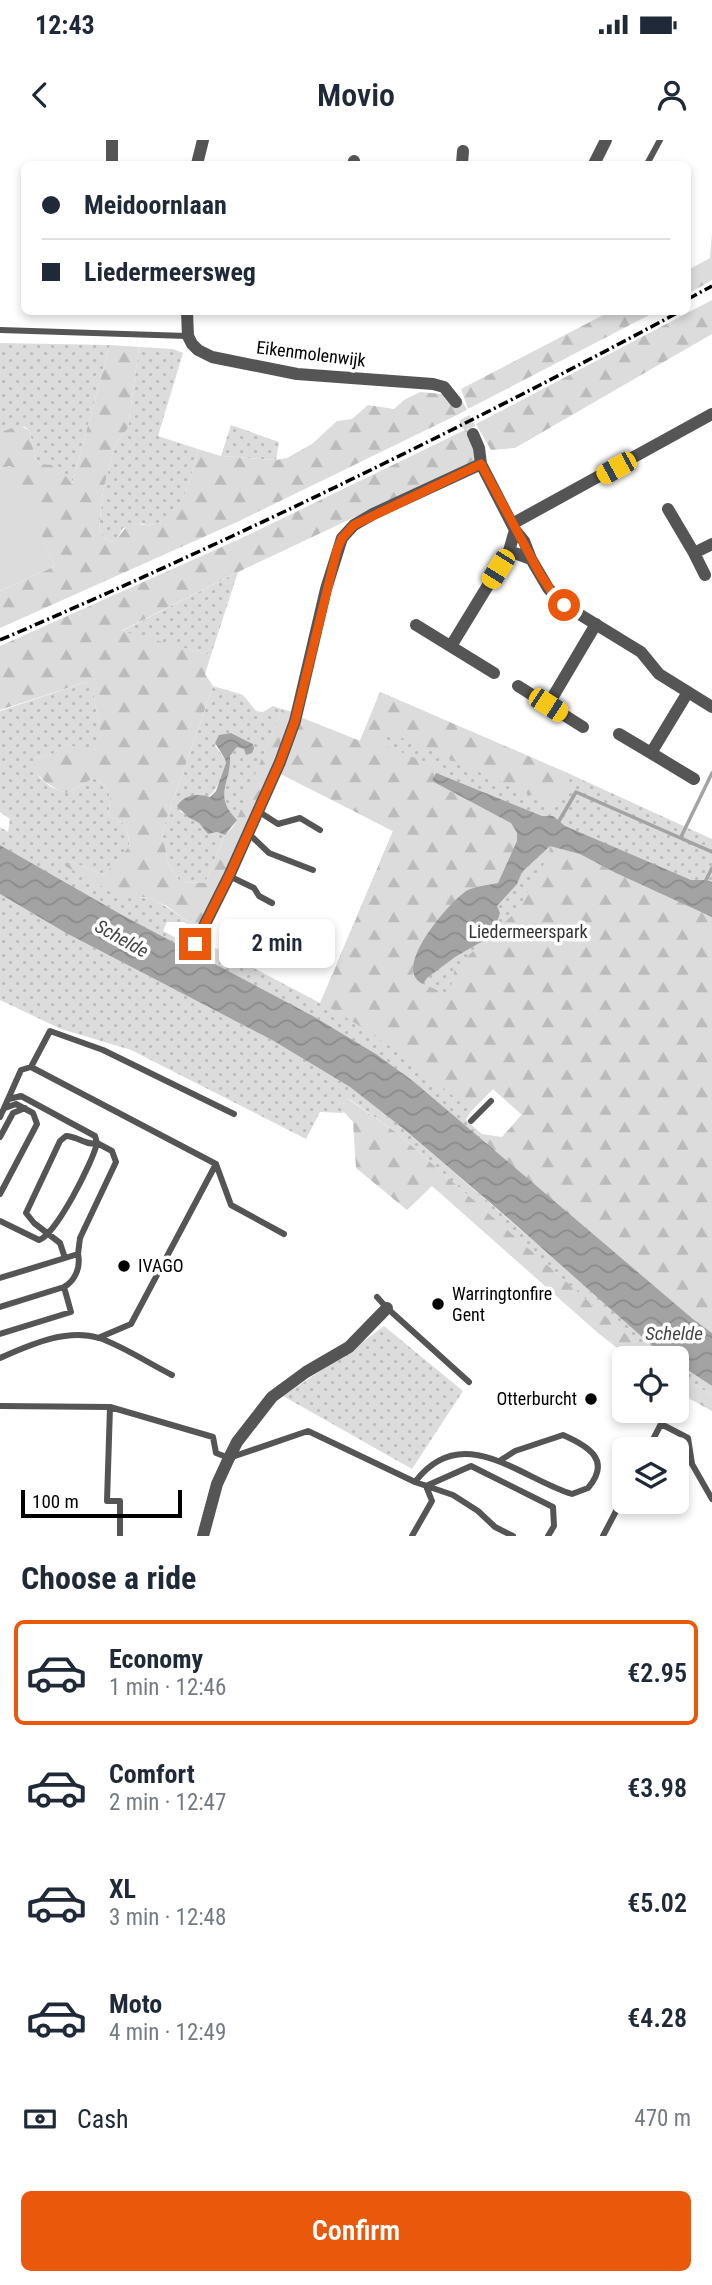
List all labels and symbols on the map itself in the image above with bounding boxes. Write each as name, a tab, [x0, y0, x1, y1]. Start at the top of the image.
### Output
street label: Eikenmolenwijk	[255, 336, 367, 371]
car	[593, 449, 640, 487]
car	[478, 546, 519, 592]
route start	[548, 589, 580, 621]
car	[525, 685, 572, 725]
water label: Schelde	[91, 914, 153, 962]
callout: 2 min	[220, 920, 335, 968]
park label: Liedermeerspark	[468, 921, 588, 942]
route end	[179, 928, 211, 960]
place label: IVAGO	[138, 1255, 184, 1276]
marker: IVAGO	[116, 1258, 132, 1274]
place label: Warringtonfire Gent	[452, 1283, 552, 1325]
marker: Warringtonfire Gent	[430, 1296, 446, 1312]
water label: Schelde	[645, 1322, 703, 1345]
place label: Otterburcht	[496, 1388, 577, 1409]
marker: Otterburcht	[583, 1391, 599, 1407]
scale bar	[21, 1487, 182, 1519]

